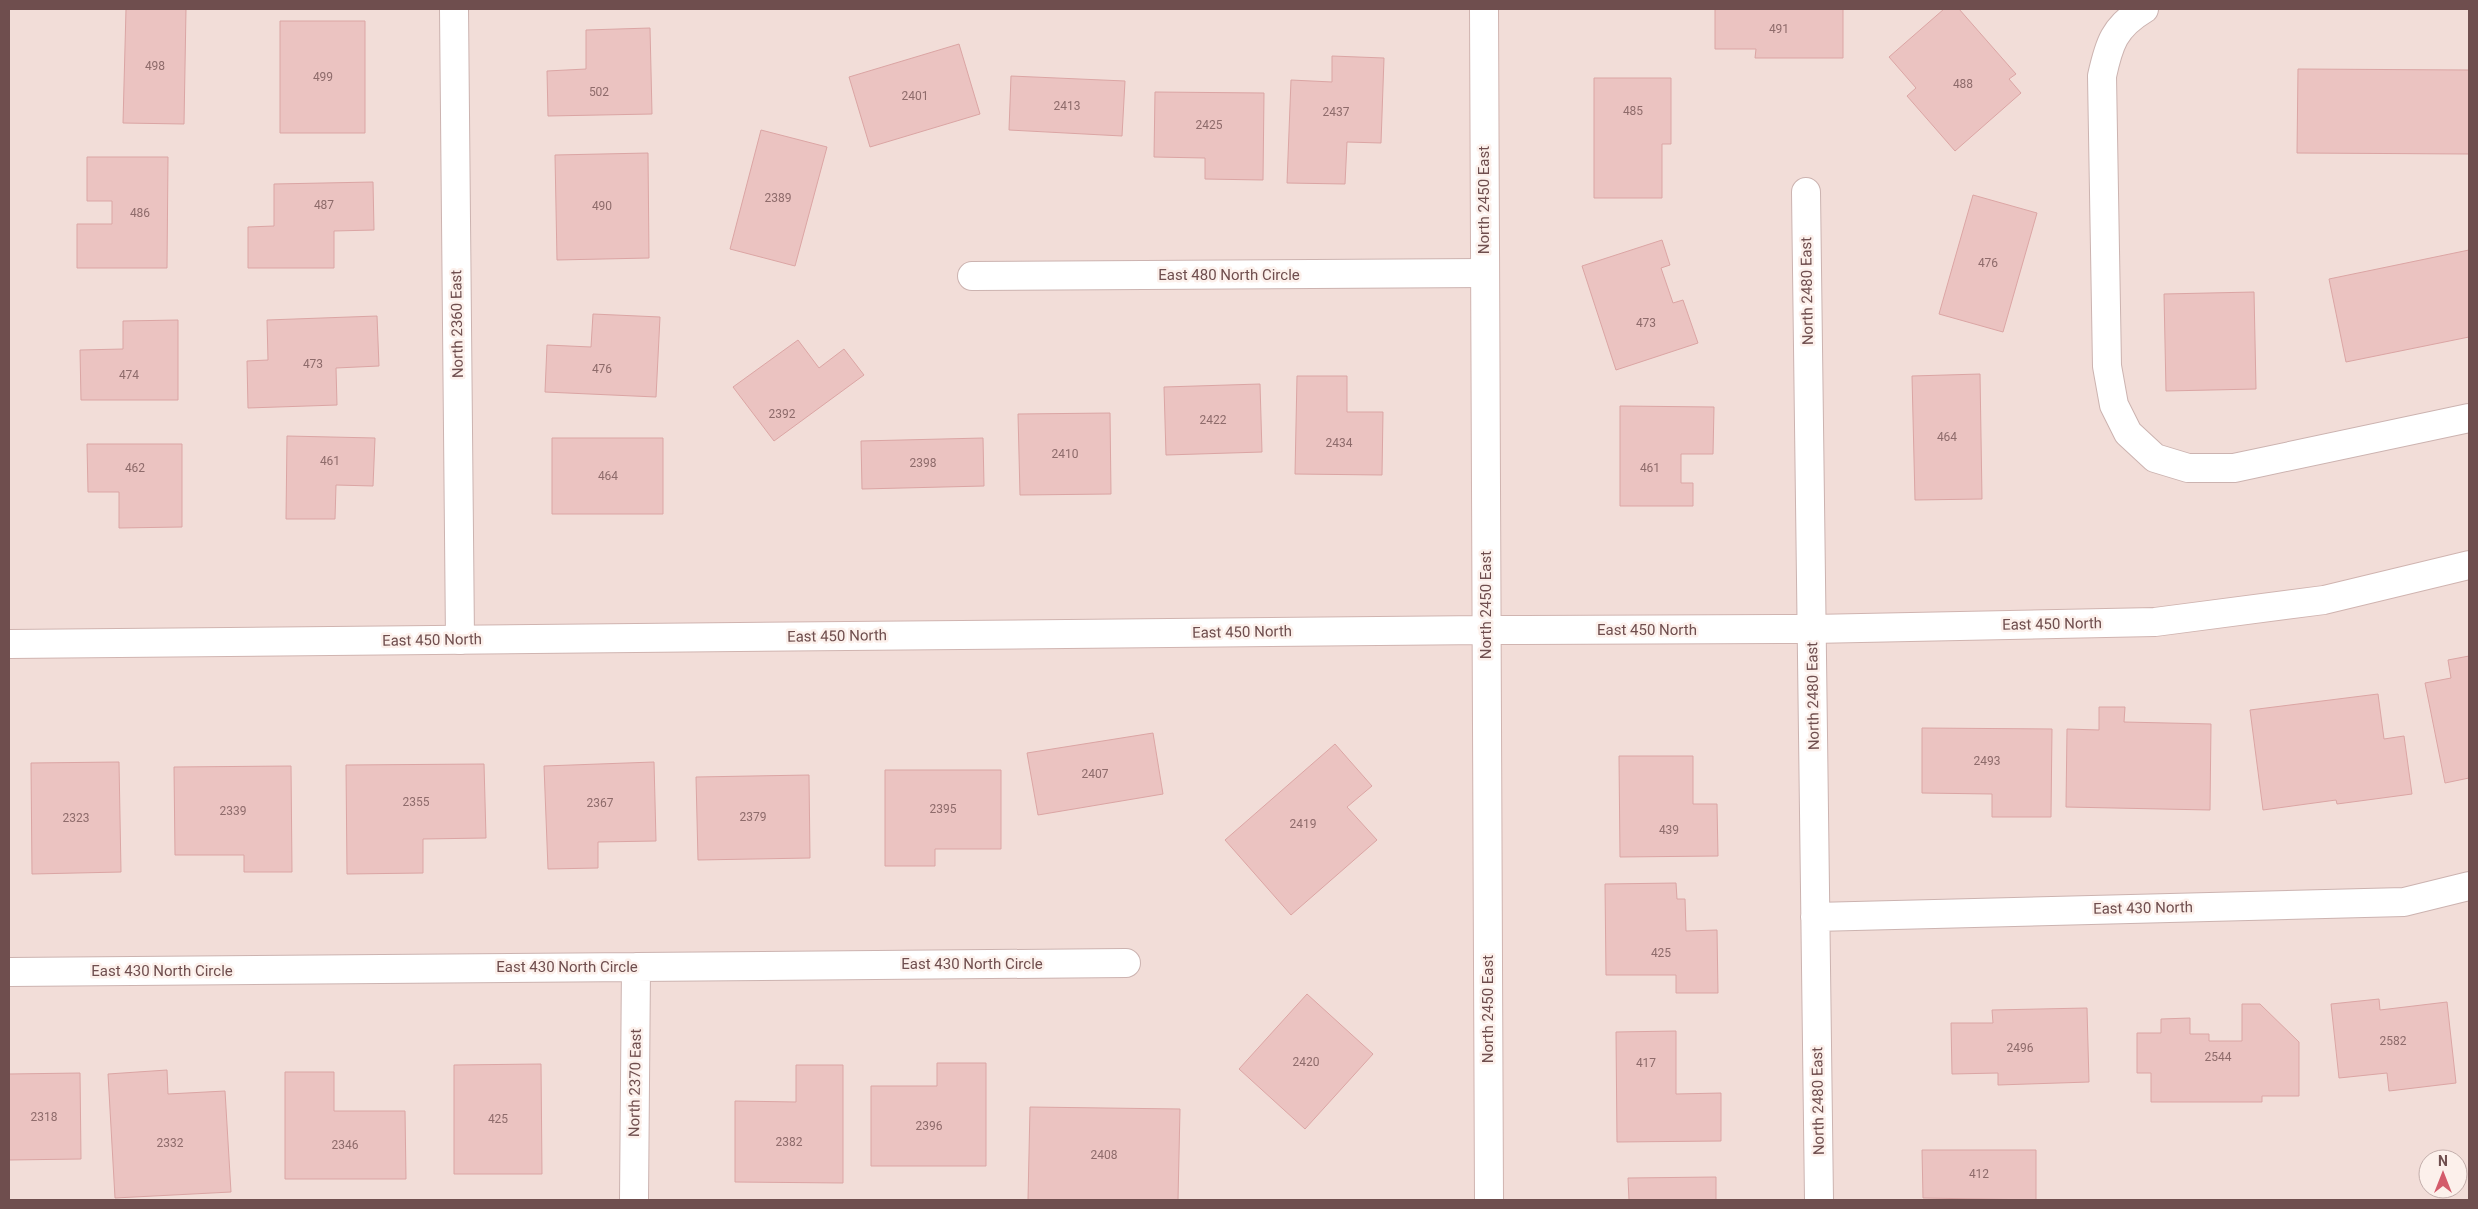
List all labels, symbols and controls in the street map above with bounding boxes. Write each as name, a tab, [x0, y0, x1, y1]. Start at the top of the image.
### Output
house number: 491	[1769, 22, 1789, 36]
house number: 498	[145, 59, 165, 73]
house number: 499	[313, 70, 333, 84]
house number: 488	[1953, 77, 1973, 91]
house number: 502	[589, 85, 609, 99]
house number: 2401	[902, 89, 928, 103]
house number: 2413	[1054, 99, 1080, 113]
house number: 485	[1623, 104, 1643, 118]
house number: 2437	[1323, 105, 1350, 119]
house number: 2425	[1196, 118, 1223, 132]
street label: North 2450 East	[1475, 146, 1493, 254]
house number: 2389	[765, 191, 791, 205]
house number: 487	[314, 198, 334, 212]
house number: 490	[592, 199, 612, 213]
house number: 486	[130, 206, 150, 220]
street label: North 2480 East	[1797, 237, 1817, 345]
house number: 476	[1978, 256, 1998, 270]
street label: East 480 North Circle	[1158, 266, 1300, 284]
street label: North 2360 East	[447, 270, 467, 378]
house number: 473	[1636, 316, 1656, 330]
house number: 473	[303, 357, 323, 371]
house number: 476	[592, 362, 612, 376]
house number: 474	[119, 368, 139, 382]
house number: 2392	[769, 407, 796, 421]
house number: 2422	[1200, 413, 1227, 427]
house number: 464	[1937, 430, 1957, 444]
house number: 2434	[1326, 436, 1353, 450]
house number: 2410	[1052, 447, 1079, 461]
house number: 461	[320, 454, 340, 468]
house number: 2398	[910, 456, 937, 470]
house number: 462	[125, 461, 145, 475]
house number: 461	[1640, 461, 1660, 475]
house number: 464	[598, 469, 618, 483]
street label: North 2450 East	[1477, 551, 1495, 659]
street label: East 450 North	[2002, 614, 2102, 634]
street label: East 450 North	[1597, 621, 1697, 639]
street label: East 450 North	[1192, 622, 1292, 642]
street label: East 450 North	[787, 626, 887, 646]
street label: East 450 North	[382, 630, 482, 650]
street label: North 2480 East	[1803, 642, 1823, 750]
house number: 2493	[1974, 754, 2000, 768]
house number: 2407	[1082, 767, 1109, 781]
house number: 2355	[403, 795, 430, 809]
house number: 2367	[587, 796, 614, 810]
house number: 2395	[930, 802, 957, 816]
house number: 2339	[220, 804, 246, 818]
house number: 2379	[740, 810, 766, 824]
house number: 2323	[63, 811, 89, 825]
house number: 2419	[1290, 817, 1316, 831]
house number: 439	[1659, 823, 1679, 837]
street label: East 430 North	[2093, 898, 2193, 918]
house number: 425	[1651, 946, 1671, 960]
street label: East 430 North Circle	[901, 955, 1043, 973]
street label: North 2450 East	[1479, 955, 1497, 1063]
street label: East 430 North Circle	[496, 958, 638, 976]
street label: East 430 North Circle	[91, 962, 233, 980]
street label: North 2370 East	[625, 1029, 645, 1137]
house number: 2582	[2380, 1034, 2407, 1048]
house number: 2496	[2007, 1041, 2034, 1055]
street label: North 2480 East	[1808, 1047, 1828, 1155]
house number: 2544	[2205, 1050, 2232, 1064]
house number: 2420	[1293, 1055, 1320, 1069]
house number: 417	[1636, 1056, 1656, 1070]
house number: 2318	[31, 1110, 58, 1124]
house number: 425	[488, 1112, 508, 1126]
house number: 2396	[916, 1119, 943, 1133]
house number: 2382	[776, 1135, 803, 1149]
house number: 2332	[157, 1136, 184, 1150]
house number: 2346	[332, 1138, 359, 1152]
house number: 2408	[1091, 1148, 1118, 1162]
north arrow	[2418, 1149, 2468, 1199]
text: N	[2438, 1153, 2448, 1169]
house number: 412	[1969, 1167, 1989, 1181]

